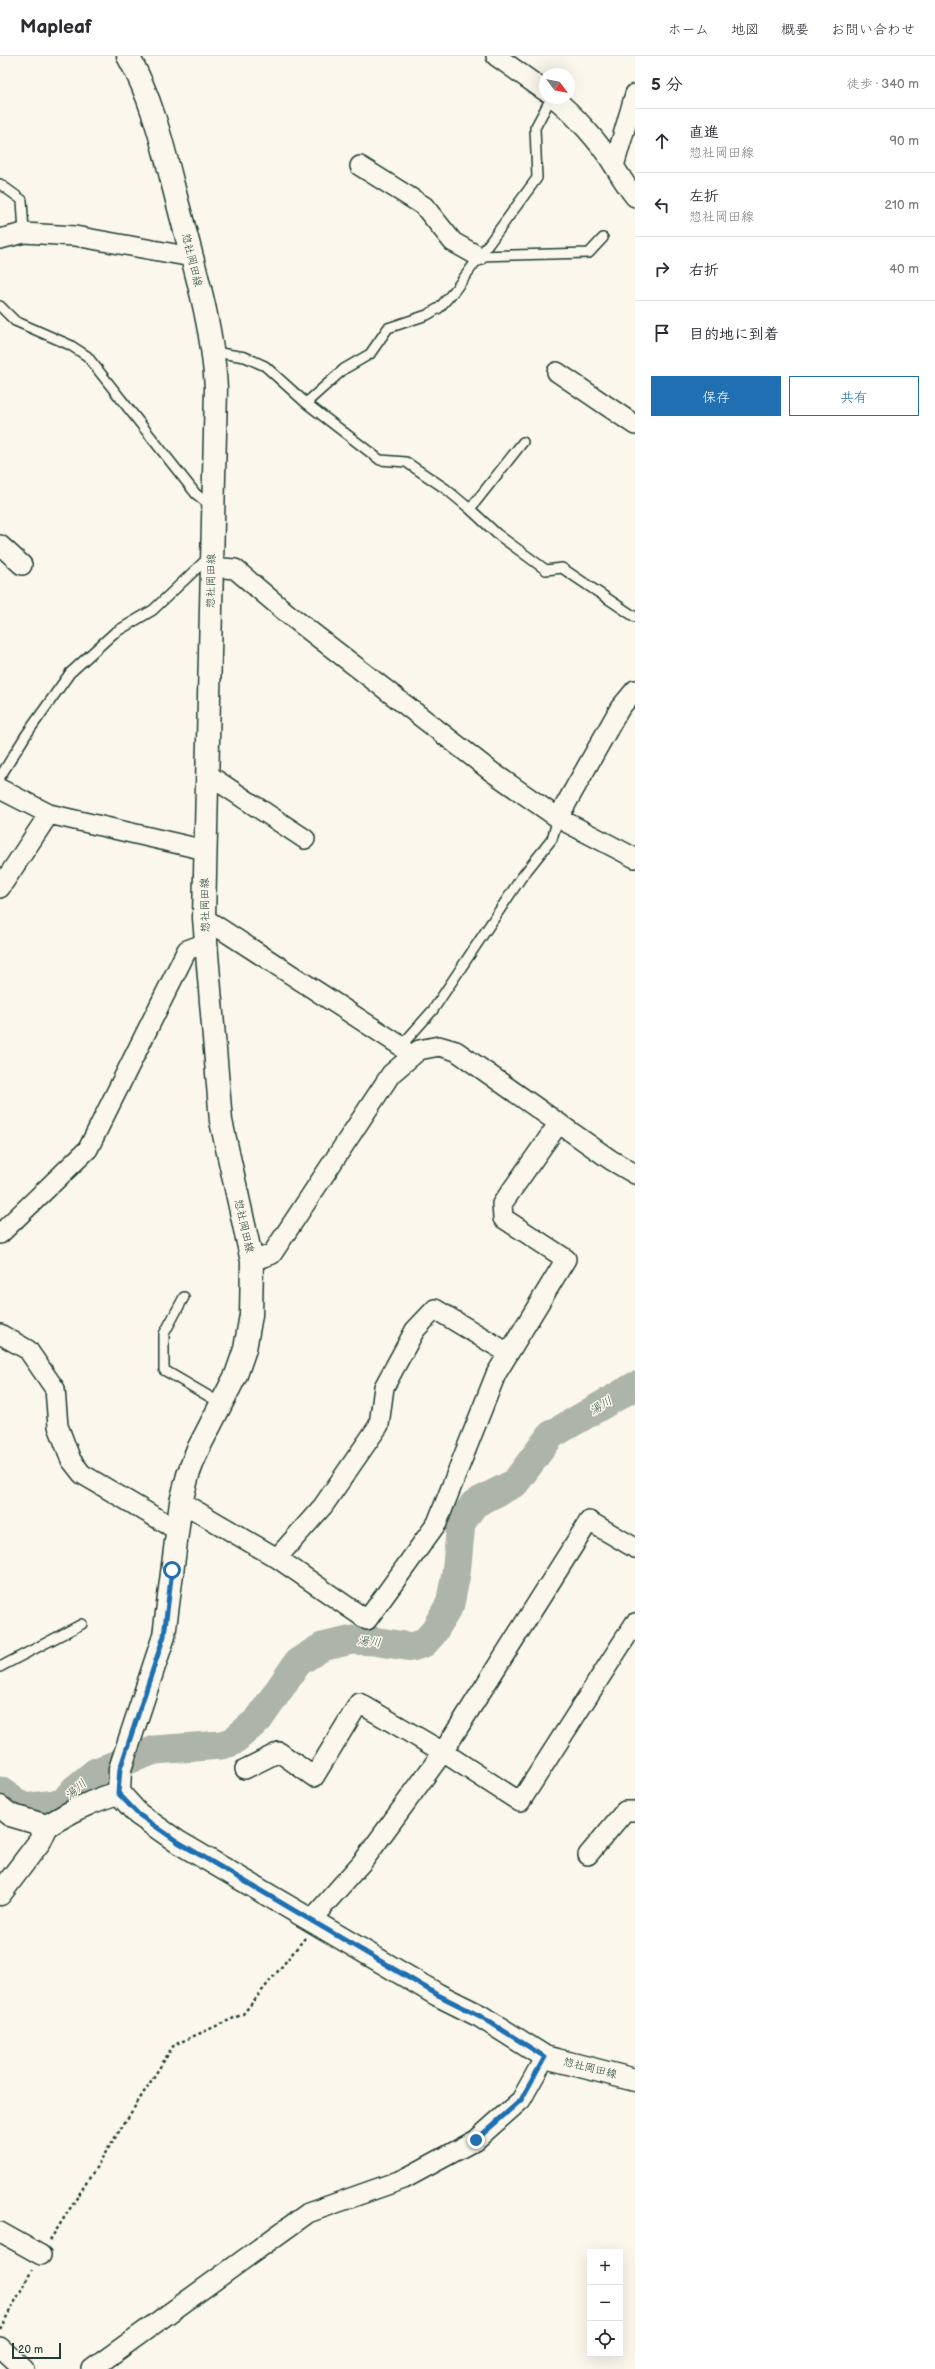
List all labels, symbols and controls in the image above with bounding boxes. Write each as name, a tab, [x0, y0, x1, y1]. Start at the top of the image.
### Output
text: Mapleaf	[20, 16, 92, 39]
text: ホーム	[668, 21, 709, 38]
text: 地図	[731, 21, 759, 38]
text: 概要	[781, 21, 809, 38]
text: お問い合わせ	[831, 21, 915, 38]
north arrow	[539, 68, 575, 104]
text: 5 分	[651, 75, 682, 95]
text: 徒歩 · 340 m	[847, 76, 919, 92]
text: 直進	[689, 123, 719, 142]
icon: ahead	[651, 130, 673, 152]
text: 90 m	[890, 133, 919, 149]
text: 惣社岡田線	[689, 145, 754, 161]
text: 左折	[689, 187, 719, 206]
icon: left	[651, 194, 673, 216]
text: 210 m	[885, 197, 919, 213]
text: 惣社岡田線	[689, 209, 754, 225]
street label: 惣社岡田線	[179, 232, 205, 288]
icon: right	[651, 258, 673, 280]
text: 右折	[689, 261, 719, 280]
text: 40 m	[889, 261, 919, 277]
icon: arrive	[651, 322, 673, 344]
text: 目的地に到着	[689, 325, 779, 344]
button: 保存	[651, 376, 781, 416]
button: 共有	[789, 376, 919, 416]
street label: 惣社岡田線	[204, 553, 218, 609]
street label: 惣社岡田線	[198, 877, 212, 933]
street label: 惣社岡田線	[231, 1198, 257, 1254]
water label: 湯川	[587, 1393, 615, 1419]
route start	[163, 1561, 181, 1579]
water label: 湯川	[356, 1633, 382, 1651]
water label: 湯川	[62, 1776, 90, 1804]
street label: 惣社岡田線	[562, 2055, 618, 2081]
route end	[467, 2131, 485, 2149]
map controls	[587, 2249, 623, 2357]
button: +	[587, 2249, 623, 2285]
button: −	[587, 2285, 623, 2321]
button: locate	[587, 2321, 623, 2357]
scale bar	[12, 2341, 61, 2360]
text: 20 m	[18, 2343, 43, 2356]

